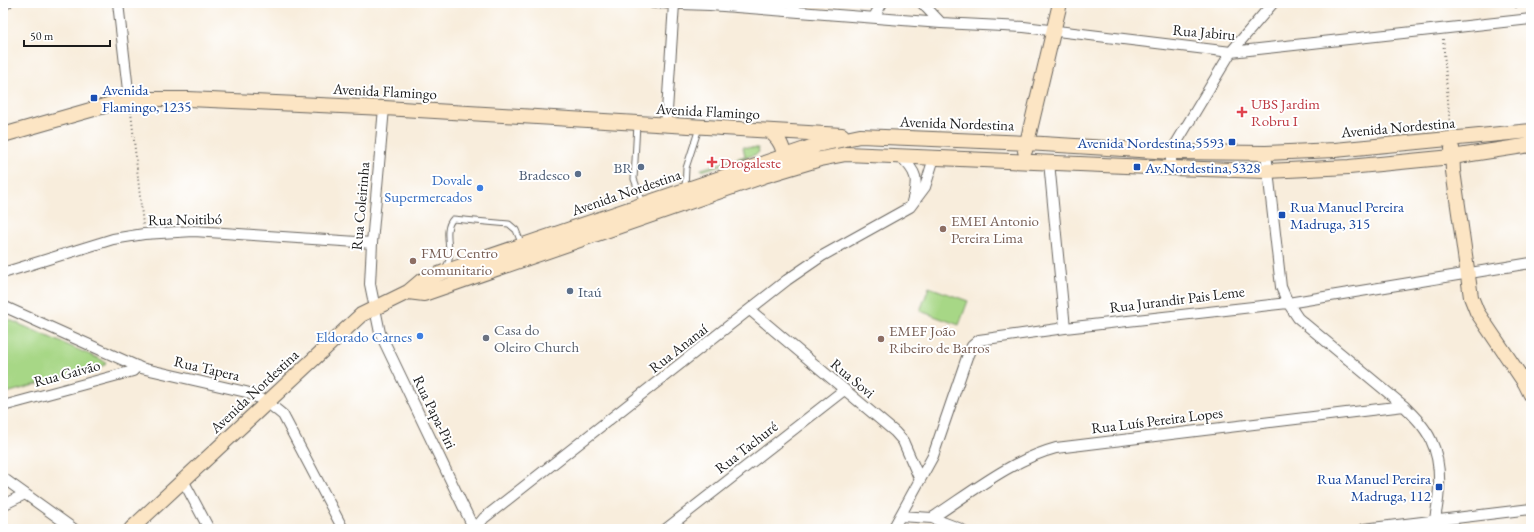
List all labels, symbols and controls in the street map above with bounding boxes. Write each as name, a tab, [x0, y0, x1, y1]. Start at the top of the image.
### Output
street label: Rua Jabiru	[1172, 20, 1236, 44]
scale bar	[24, 22, 110, 48]
text: 50 m	[30, 28, 54, 44]
street label: Avenida Flamingo	[332, 79, 437, 103]
place label: Avenida Flamingo, 1235	[101, 80, 191, 116]
marker: Avenida Flamingo, 1235	[89, 93, 99, 103]
place label: UBS Jardim Robru I	[1251, 94, 1320, 130]
street label: Avenida Flamingo	[655, 99, 760, 123]
marker: UBS Jardim Robru I	[1236, 106, 1248, 118]
street label: Avenida Nordestina	[898, 111, 1015, 134]
street label: Avenida Nordestina	[1339, 113, 1456, 142]
place label: Avenida Nordestina,5593	[1076, 133, 1224, 152]
marker: Avenida Nordestina,5593	[1227, 137, 1237, 147]
place label: Drogaleste	[720, 153, 781, 172]
marker: Drogaleste	[707, 157, 717, 167]
place label: BR	[613, 158, 633, 177]
place label: Av.Nordestina,5328	[1144, 158, 1260, 177]
street label: Rua Coleirinha	[347, 161, 373, 251]
marker: BR	[636, 162, 646, 172]
marker: Av.Nordestina,5328	[1132, 162, 1142, 172]
street label: Avenida Nordestina	[568, 164, 683, 220]
place label: Bradesco	[519, 165, 570, 184]
marker: Bradesco	[573, 169, 583, 179]
place label: Dovale Supermercados	[384, 170, 472, 206]
marker: Dovale Supermercados	[475, 183, 485, 193]
place label: Rua Manuel Pereira Madruga, 315	[1290, 197, 1404, 233]
street label: Rua Noitibó	[148, 209, 222, 229]
marker: Rua Manuel Pereira Madruga, 315	[1277, 210, 1287, 220]
place label: EMEI Antonio Pereira Lima	[951, 211, 1039, 247]
marker: EMEI Antonio Pereira Lima	[938, 224, 948, 234]
place label: FMU Centro comunitario	[421, 243, 498, 279]
marker: FMU Centro comunitario	[408, 256, 418, 266]
street label: Rua Jurandir Pais Leme	[1108, 281, 1246, 317]
place label: Itaú	[578, 282, 602, 301]
marker: Itaú	[565, 286, 575, 296]
street label: Rua Ananaí	[645, 319, 711, 377]
place label: Casa do Oleiro Church	[494, 320, 579, 356]
place label: EMEF João Ribeiro de Barros	[889, 321, 990, 357]
place label: Eldorado Carnes	[316, 327, 412, 346]
marker: Eldorado Carnes	[415, 331, 425, 341]
marker: Casa do Oleiro Church	[481, 333, 491, 343]
marker: EMEF João Ribeiro de Barros	[876, 334, 886, 344]
street label: Avenida Nordestina	[205, 345, 302, 438]
street label: Rua Tapera	[172, 351, 242, 385]
street label: Rua Sovi	[827, 354, 879, 402]
street label: Rua Gaivão	[32, 355, 102, 391]
street label: Rua Papa-Piri	[409, 372, 461, 452]
street label: Rua Luís Pereira Lopes	[1090, 402, 1224, 437]
street label: Rua Tachuré	[711, 416, 781, 477]
place label: Rua Manuel Pereira Madruga, 112	[1317, 469, 1432, 505]
marker: Rua Manuel Pereira Madruga, 112	[1434, 482, 1444, 492]

